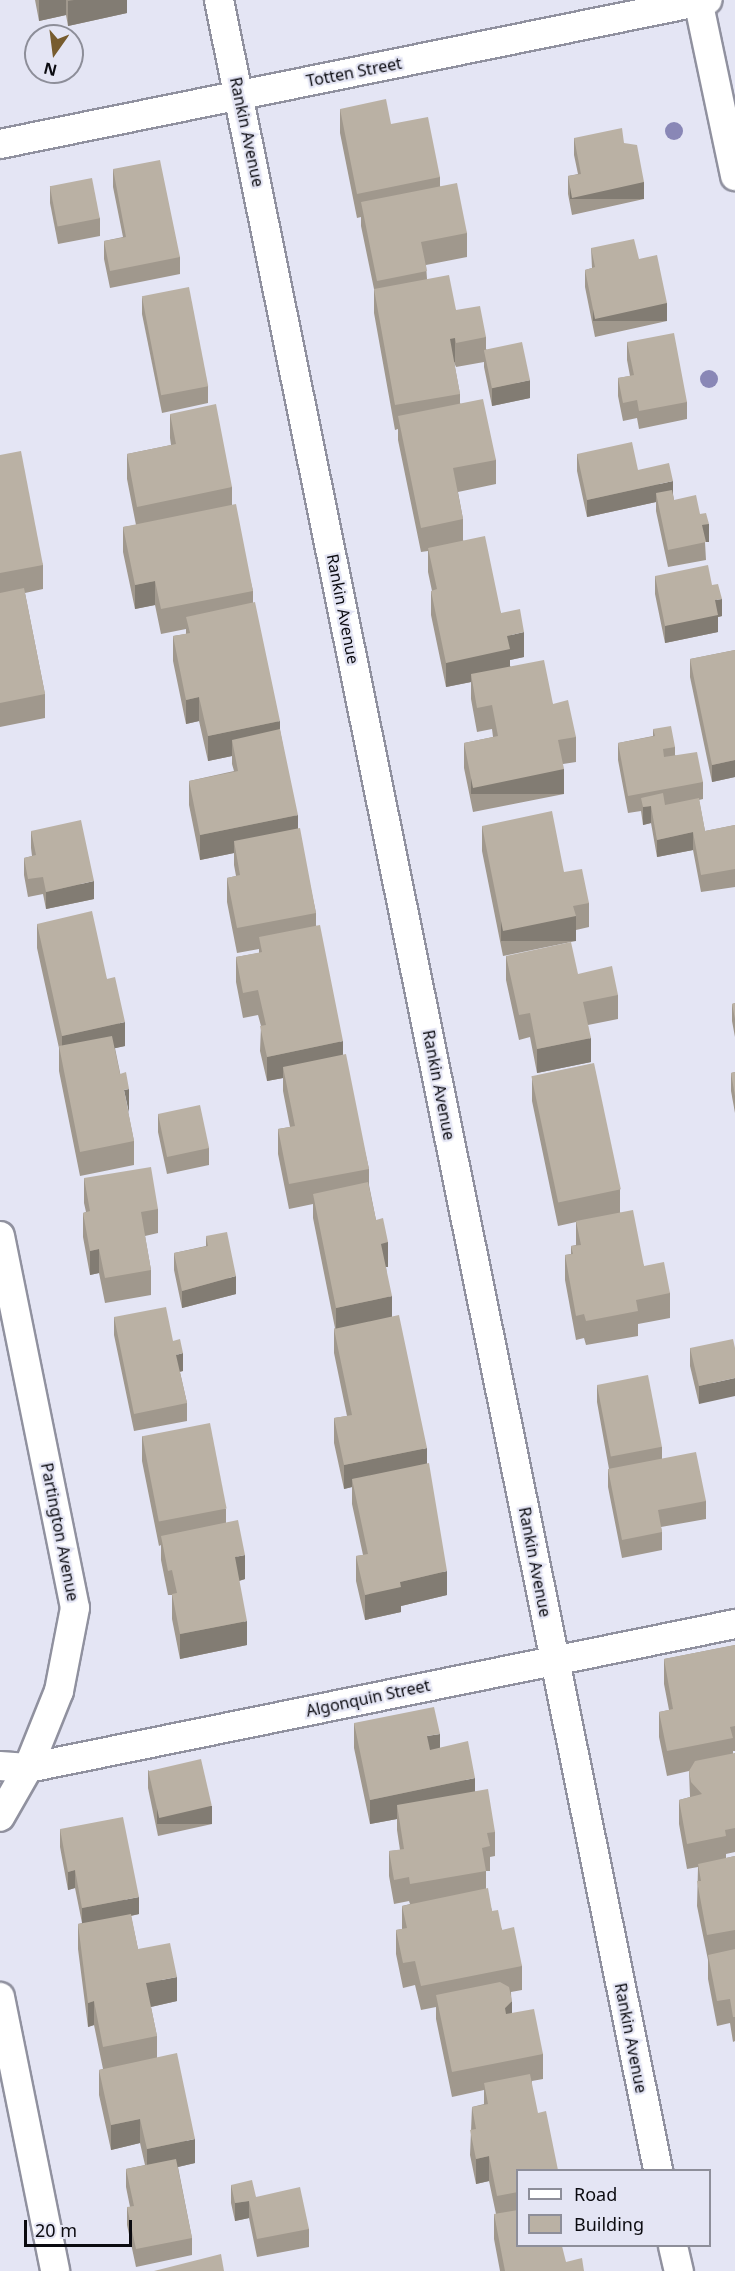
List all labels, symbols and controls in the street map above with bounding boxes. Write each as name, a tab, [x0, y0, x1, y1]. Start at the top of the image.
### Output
north arrow	[24, 24, 84, 84]
street label: Totten Street	[305, 53, 403, 91]
text: N	[41, 57, 59, 82]
street label: Rankin Avenue	[226, 75, 268, 189]
street label: Rankin Avenue	[323, 552, 363, 666]
street label: Rankin Avenue	[419, 1028, 459, 1142]
street label: Partington Avenue	[37, 1461, 83, 1603]
street label: Rankin Avenue	[515, 1505, 555, 1619]
street label: Algonquin Street	[304, 1675, 432, 1721]
street label: Rankin Avenue	[611, 1981, 651, 2095]
legend	[516, 2169, 711, 2247]
text: Road	[574, 2182, 617, 2206]
scale bar	[27, 2208, 135, 2246]
text: Building	[574, 2212, 644, 2236]
text: 20 m	[35, 2218, 77, 2242]

